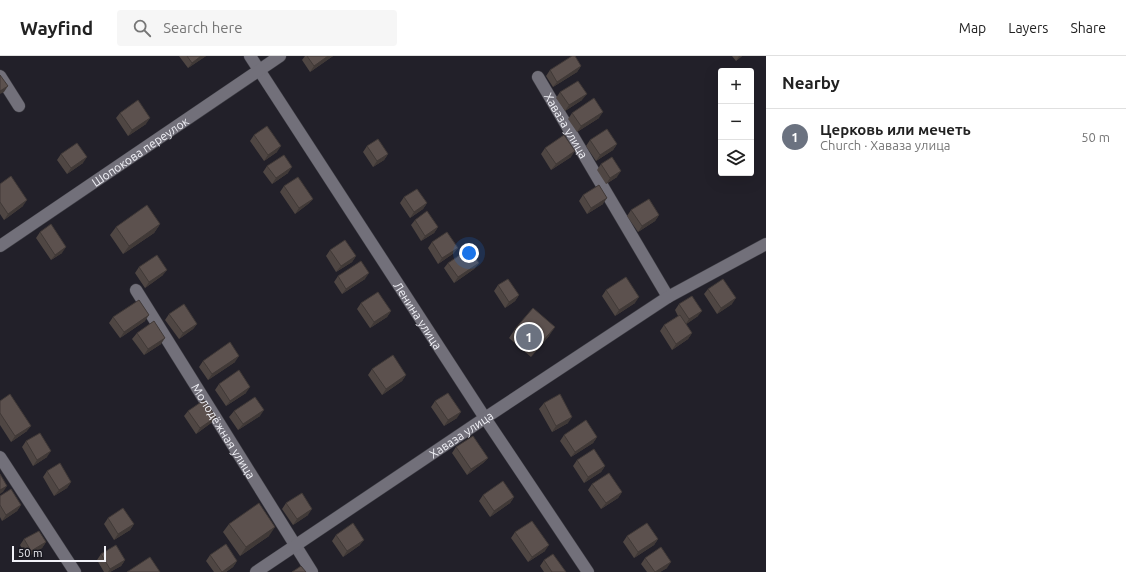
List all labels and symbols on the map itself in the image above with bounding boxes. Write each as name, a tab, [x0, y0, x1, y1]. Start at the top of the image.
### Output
street label: Хаваза улица	[542, 90, 591, 160]
street label: Шопокова переулок	[89, 114, 191, 189]
your location	[459, 243, 479, 263]
street label: Ленина улица	[392, 279, 445, 351]
pin: 1	[516, 322, 542, 352]
street label: Молодёжная улица	[189, 381, 258, 481]
street label: Хаваза улица	[427, 408, 495, 460]
scale bar	[12, 544, 106, 563]

